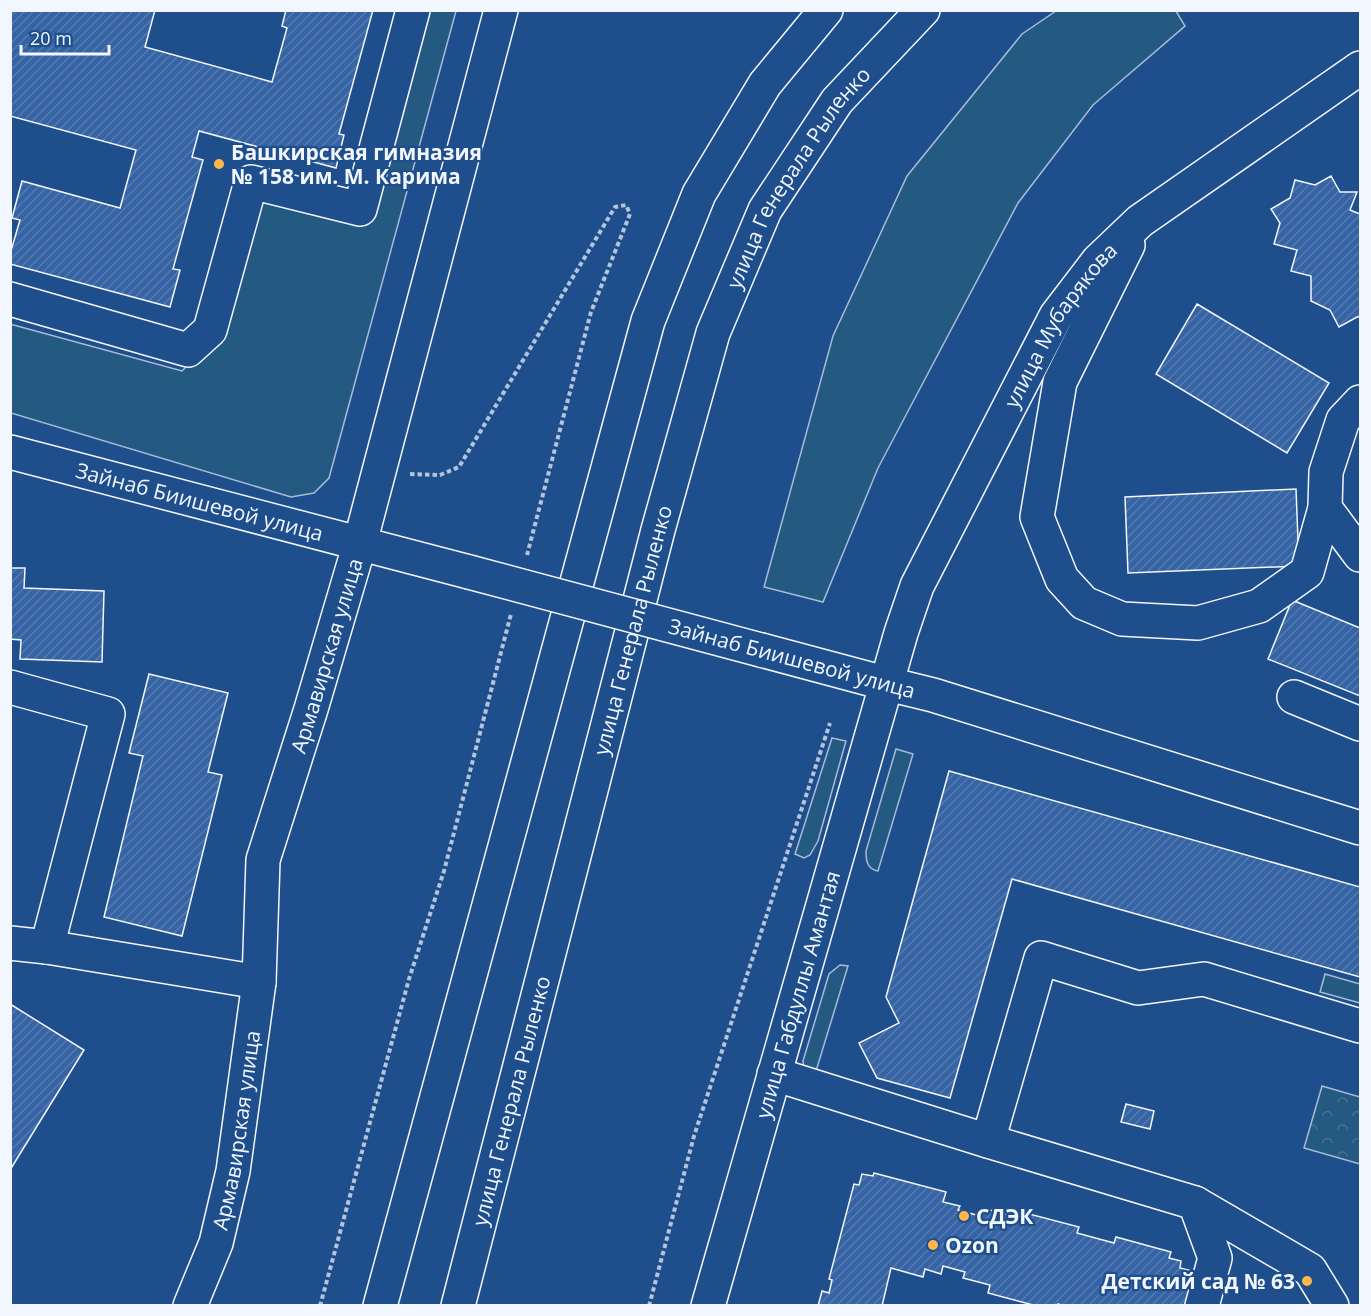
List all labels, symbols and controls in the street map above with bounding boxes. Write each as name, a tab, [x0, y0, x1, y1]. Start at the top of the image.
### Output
scale bar	[21, 18, 110, 56]
text: 20 m	[30, 26, 72, 50]
street label: улица Генерала Рыленко	[719, 60, 876, 293]
place label: Башкирская гимназия № 158 им. М. Карима	[231, 138, 482, 190]
marker: Башкирская гимназия № 158 им. М. Карима	[212, 157, 226, 171]
street label: улица Мубарякова	[997, 236, 1123, 412]
street label: Зайнаб Биишевой улица	[73, 456, 326, 547]
street label: улица Генерала Рыленко	[587, 502, 678, 758]
street label: Армавирская улица	[284, 555, 369, 757]
street label: Зайнаб Биишевой улица	[666, 612, 918, 704]
street label: улица Габдуллы Амантая	[749, 867, 846, 1122]
street label: улица Генерала Рыленко	[465, 973, 557, 1229]
street label: Армавирская улица	[206, 1029, 266, 1233]
place label: СДЭК	[976, 1202, 1034, 1230]
marker: СДЭК	[957, 1209, 971, 1223]
place label: Ozon	[945, 1231, 999, 1259]
marker: Ozon	[926, 1238, 940, 1252]
place label: Детский сад № 63	[1101, 1267, 1295, 1295]
marker: Детский сад № 63	[1300, 1274, 1314, 1288]

